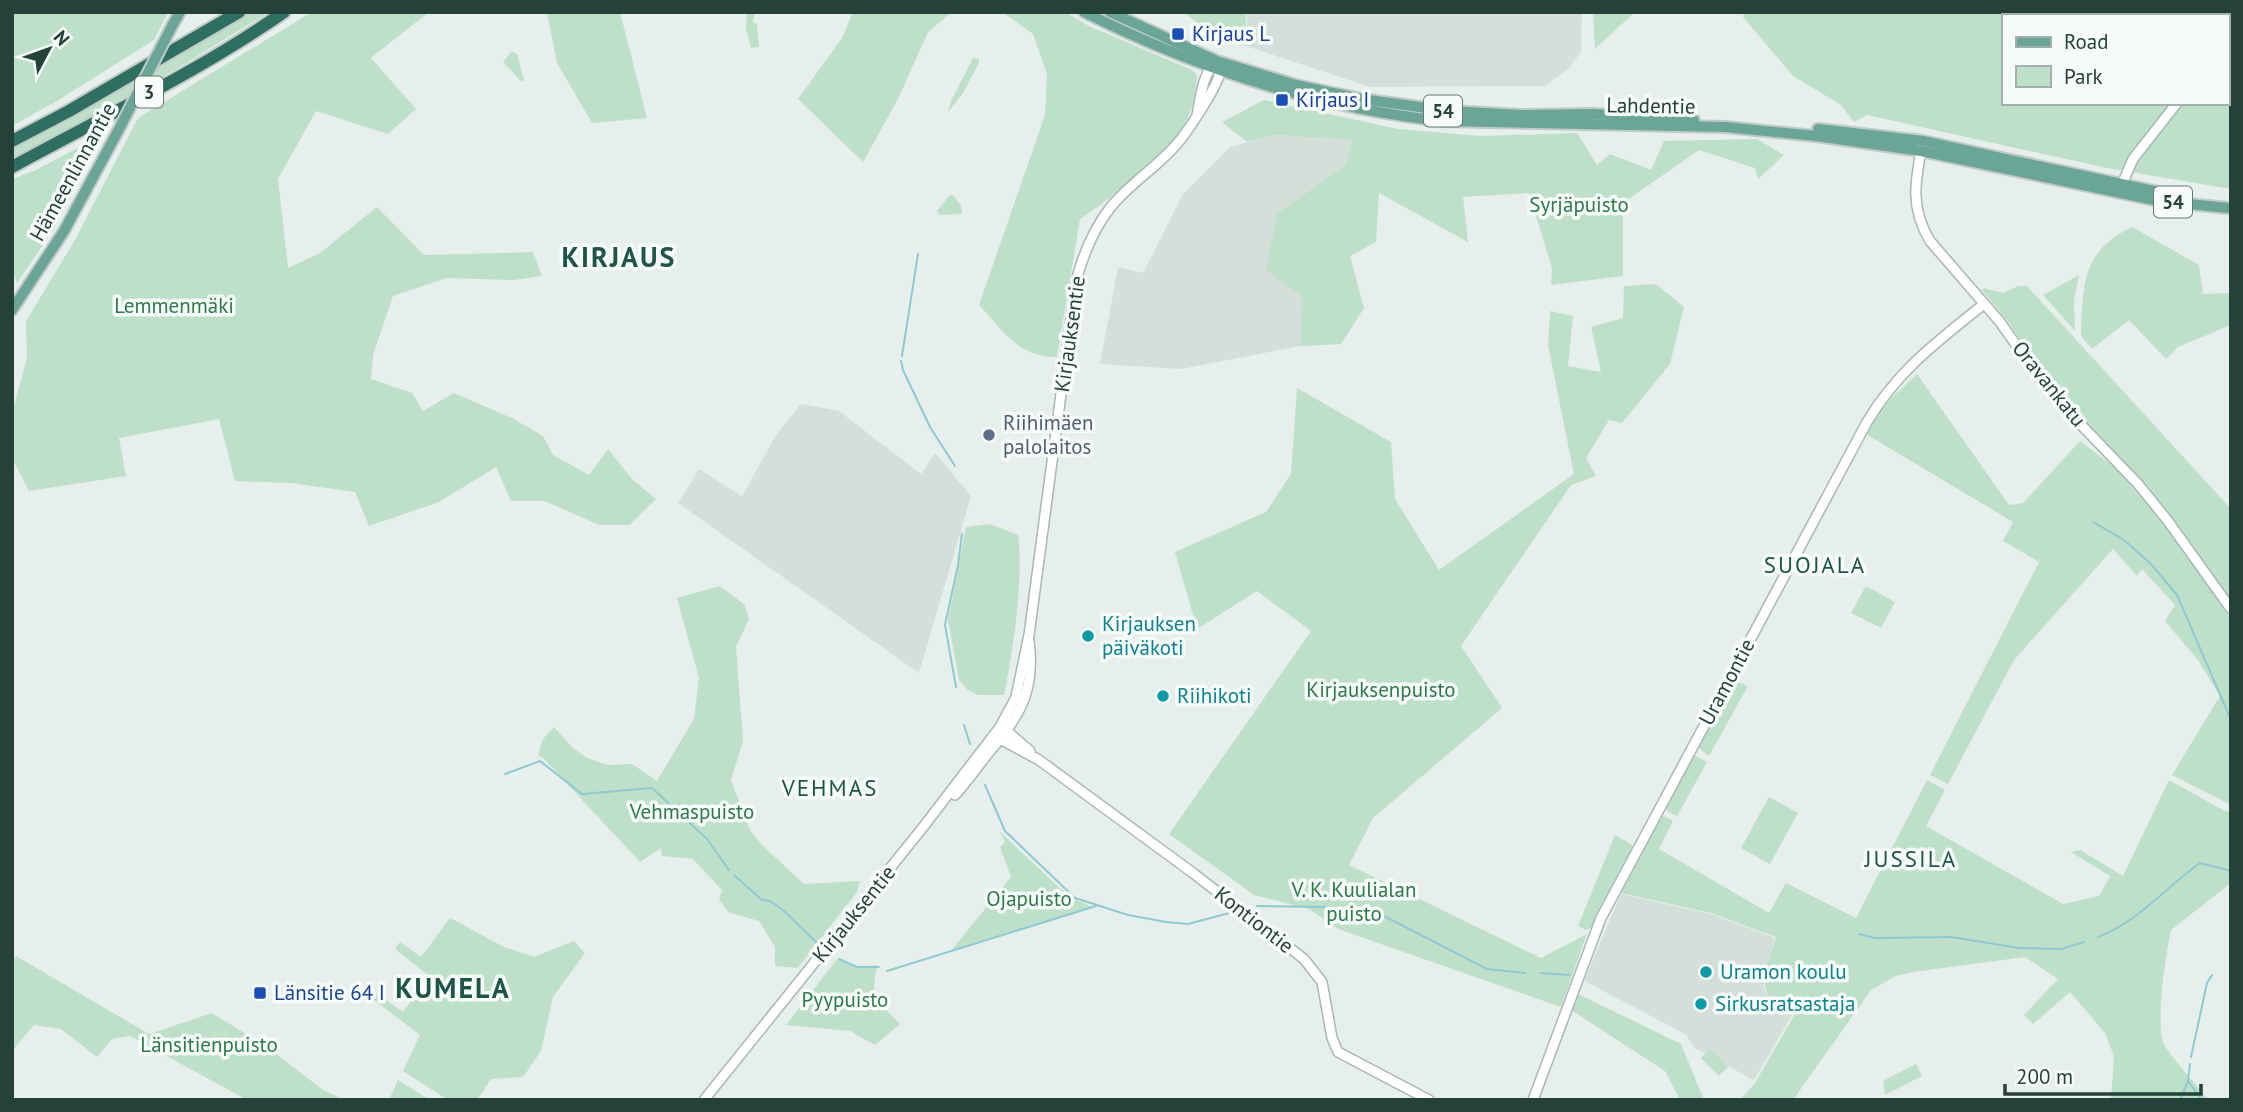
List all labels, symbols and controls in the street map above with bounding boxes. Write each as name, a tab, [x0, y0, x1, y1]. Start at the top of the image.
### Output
north arrow	[14, 14, 84, 84]
legend	[2002, 14, 2229, 105]
place label: Kirjaus L	[1192, 20, 1270, 47]
text: N	[49, 25, 75, 50]
marker: Kirjaus L	[1170, 26, 1186, 42]
text: Road	[2064, 28, 2108, 55]
text: Park	[2064, 63, 2103, 90]
road number: 3	[135, 76, 163, 108]
place label: Kirjaus I	[1296, 86, 1369, 113]
street label: Lahdentie	[1606, 91, 1696, 120]
marker: Kirjaus I	[1274, 92, 1290, 108]
road number: 54	[1424, 96, 1462, 127]
street label: Hämeenlinnantie	[23, 98, 122, 246]
road number: 54	[2154, 186, 2192, 218]
park label: Syrjäpuisto	[1529, 191, 1629, 218]
district label: KIRJAUS	[562, 238, 676, 275]
street label: Kirjauksentie	[1048, 274, 1091, 394]
park label: Lemmenmäki	[114, 292, 234, 319]
street label: Oravankatu	[2007, 335, 2092, 432]
place label: Riihimäen palolaitos	[1003, 409, 1094, 460]
marker: Riihimäen palolaitos	[981, 427, 997, 443]
district label: SUOJALA	[1764, 550, 1866, 579]
place label: Kirjauksen päiväkoti	[1102, 610, 1196, 661]
marker: Kirjauksen päiväkoti	[1080, 628, 1096, 644]
street label: Uramontie	[1692, 634, 1761, 730]
park label: Kirjauksenpuisto	[1306, 676, 1456, 703]
place label: Riihikoti	[1177, 682, 1252, 709]
marker: Riihikoti	[1155, 688, 1171, 704]
district label: VEHMAS	[781, 773, 878, 802]
park label: Vehmaspuisto	[629, 798, 754, 825]
district label: JUSSILA	[1864, 844, 1957, 873]
street label: Kirjauksentie	[806, 860, 901, 968]
park label: V. K. Kuulialan puisto	[1291, 876, 1416, 927]
street label: Kontiontie	[1209, 880, 1299, 959]
park label: Ojapuisto	[986, 885, 1072, 912]
place label: Uramon koulu	[1720, 958, 1846, 985]
marker: Uramon koulu	[1698, 964, 1714, 980]
district label: KUMELA	[395, 969, 511, 1006]
place label: Länsitie 64 I	[274, 979, 385, 1006]
marker: Länsitie 64 I	[252, 985, 268, 1001]
park label: Pyypuisto	[802, 986, 888, 1013]
place label: Sirkusratsastaja	[1715, 990, 1855, 1017]
marker: Sirkusratsastaja	[1693, 996, 1709, 1012]
park label: Länsitienpuisto	[140, 1031, 278, 1058]
scale bar	[2005, 1052, 2201, 1096]
text: 200 m	[2016, 1063, 2073, 1090]

